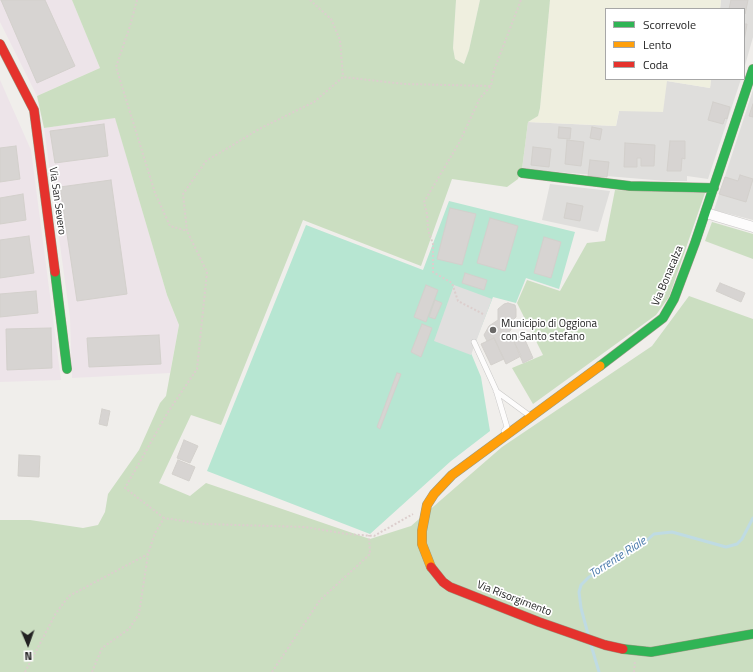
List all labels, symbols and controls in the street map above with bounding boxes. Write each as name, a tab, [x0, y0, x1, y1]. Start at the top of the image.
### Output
legend	[605, 8, 745, 80]
text: Scorrevole	[643, 15, 696, 34]
text: Lento	[643, 35, 672, 54]
text: Coda	[643, 55, 668, 74]
street label: Via San Severo	[46, 166, 68, 236]
street label: Via Bonacalza	[649, 244, 687, 308]
place label: Municipio di Oggiona con Santo stefano	[501, 317, 597, 343]
marker: Municipio di Oggiona con Santo stefano	[488, 325, 498, 335]
water label: Torrente Riale	[587, 534, 649, 582]
street label: Via Risorgimento	[475, 579, 553, 619]
north arrow	[8, 624, 48, 664]
text: N	[24, 648, 33, 664]

